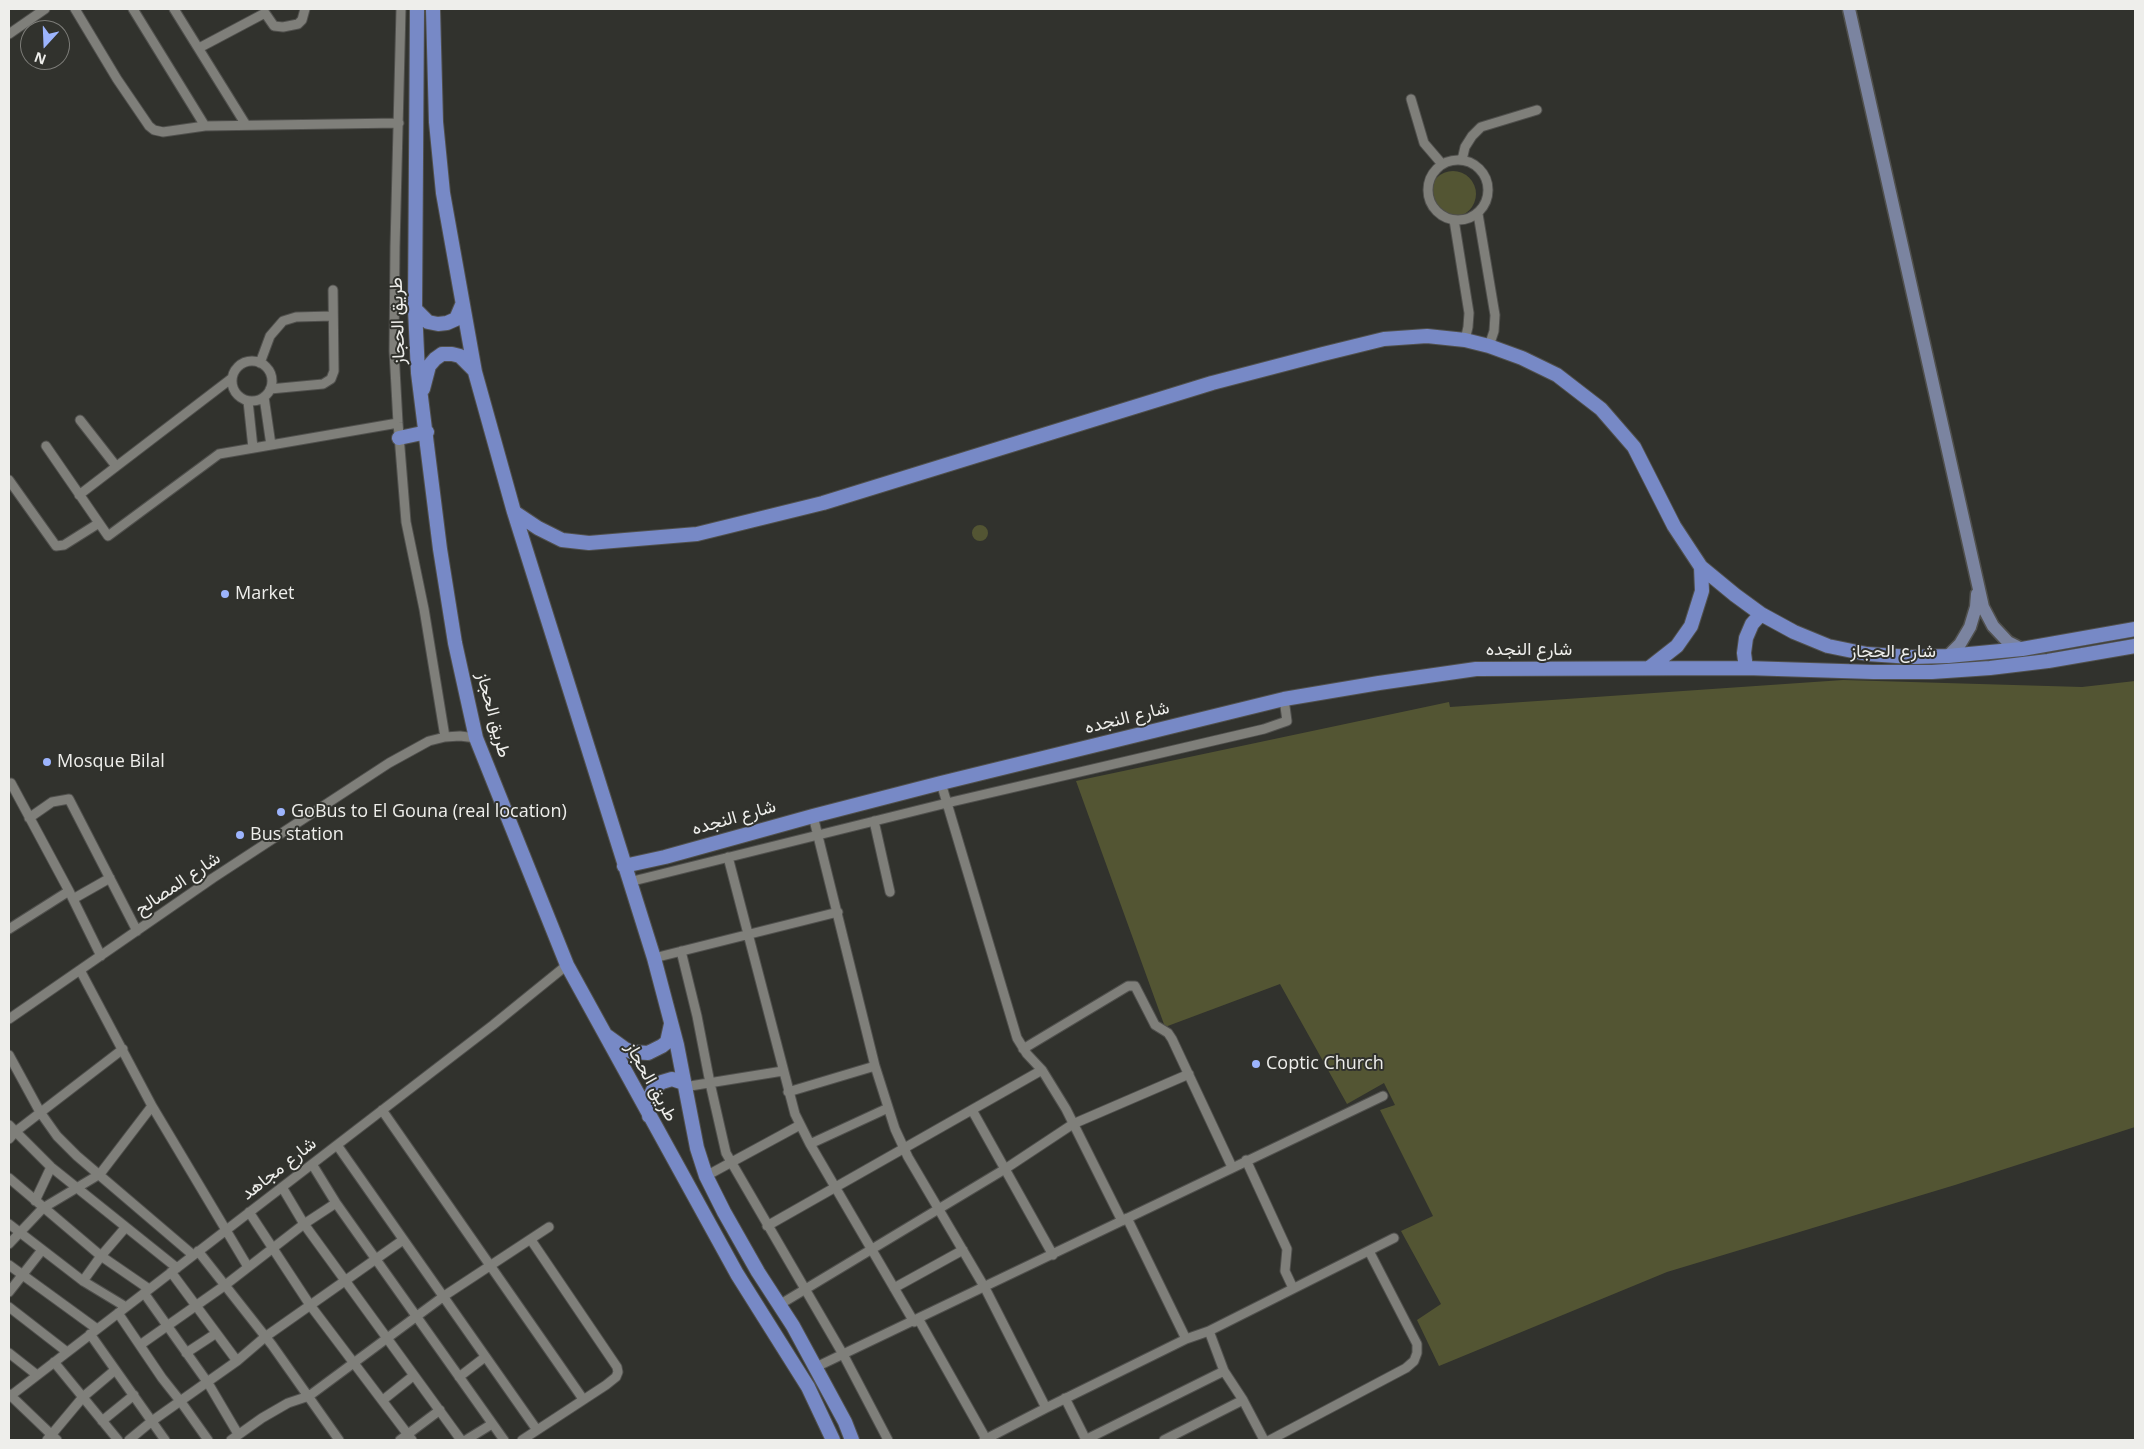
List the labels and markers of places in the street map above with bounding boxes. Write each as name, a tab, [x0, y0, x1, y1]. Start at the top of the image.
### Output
place label: Market	[235, 583, 295, 605]
marker: Market	[219, 588, 231, 600]
place label: Mosque Bilal	[57, 751, 165, 773]
marker: Mosque Bilal	[41, 756, 53, 768]
place label: GoBus to El Gouna (real location)	[291, 801, 567, 823]
marker: GoBus to El Gouna (real location)	[275, 806, 287, 818]
place label: Bus station	[250, 824, 344, 846]
marker: Bus station	[234, 829, 246, 841]
place label: Coptic Church	[1266, 1053, 1384, 1075]
marker: Coptic Church	[1250, 1058, 1262, 1070]

